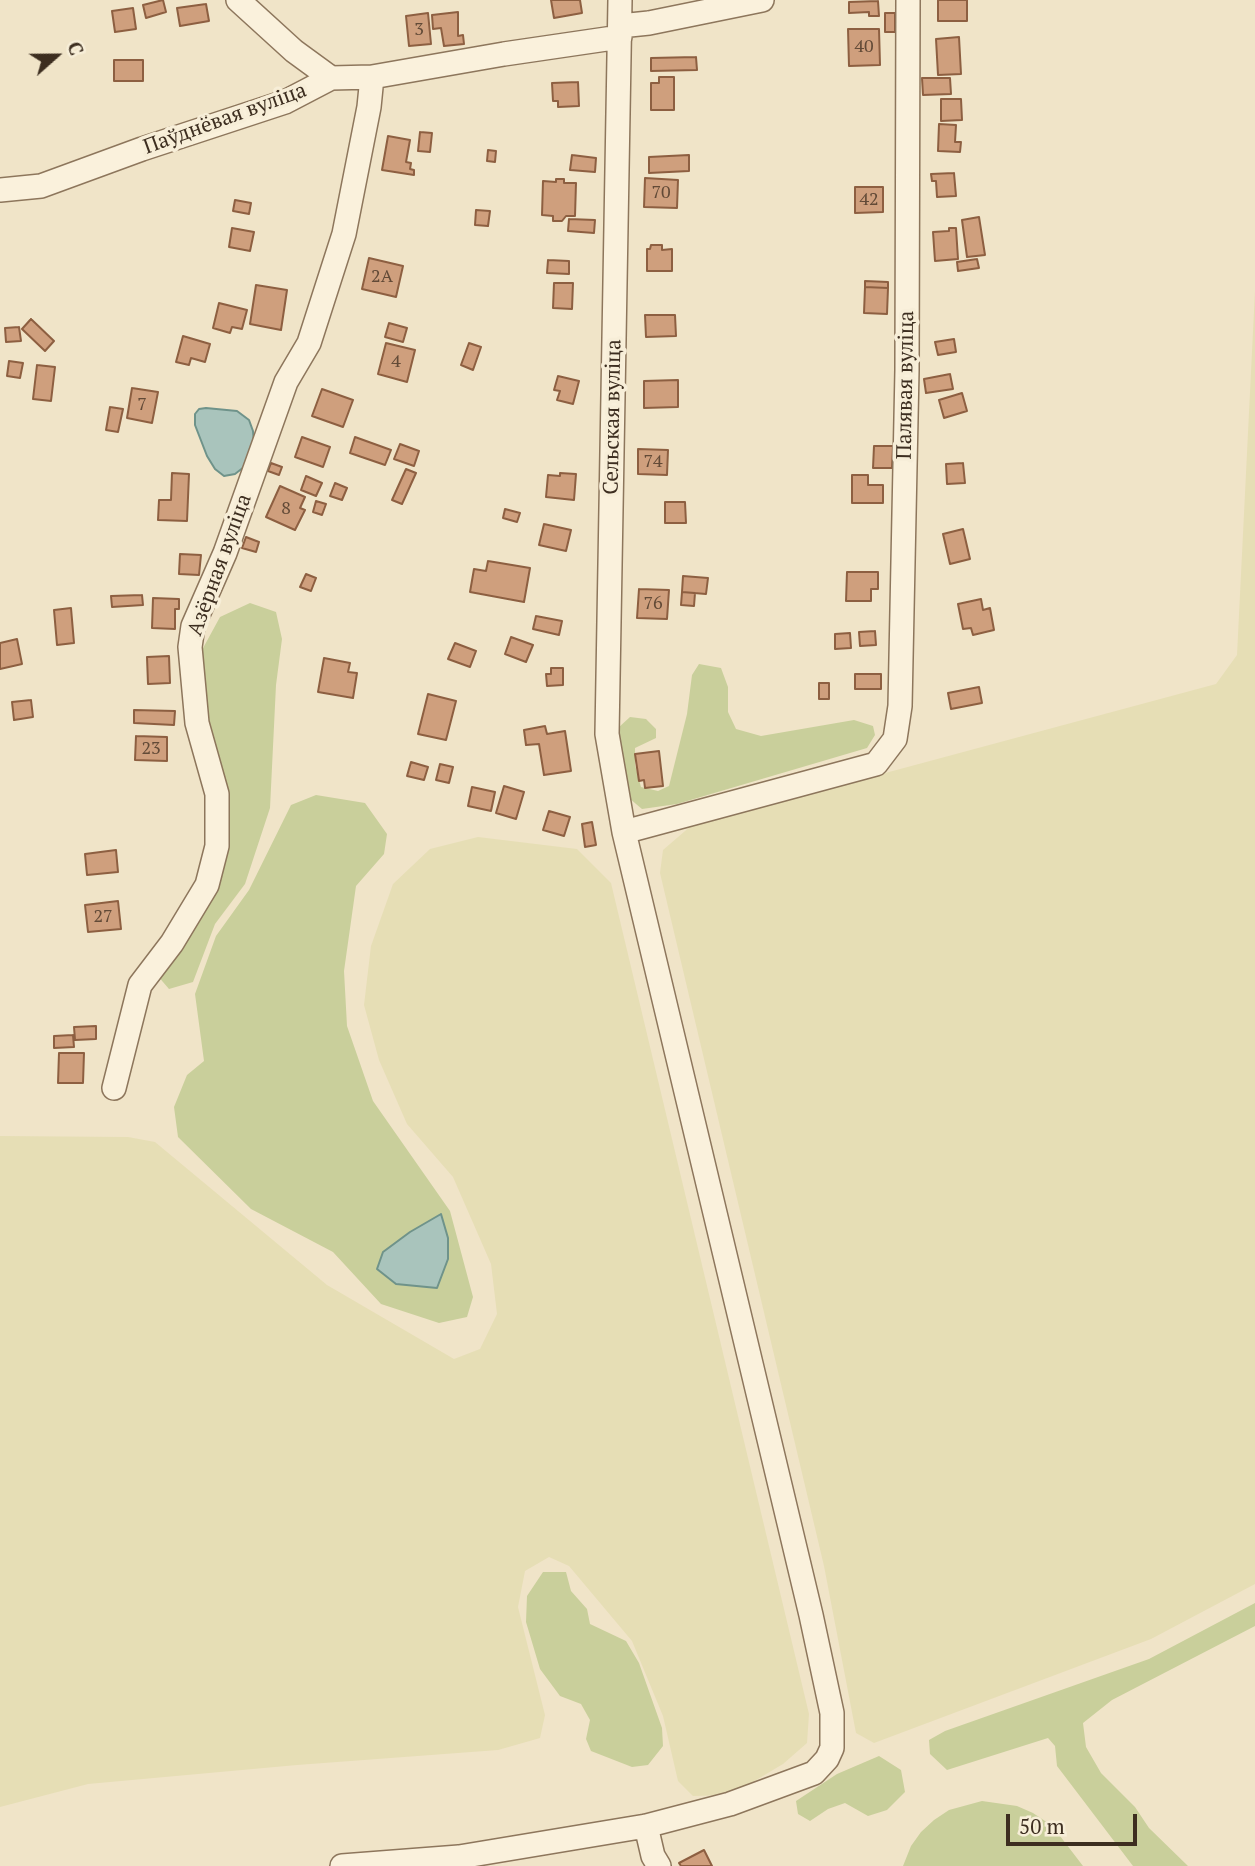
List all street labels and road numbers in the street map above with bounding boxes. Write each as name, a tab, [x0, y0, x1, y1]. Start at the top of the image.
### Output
street label: Паўднёвая вуліца	[140, 78, 310, 160]
street label: Палявая вуліца	[892, 311, 920, 459]
street label: Сельская вуліца	[599, 339, 627, 495]
street label: Азёрная вуліца	[183, 491, 257, 639]

